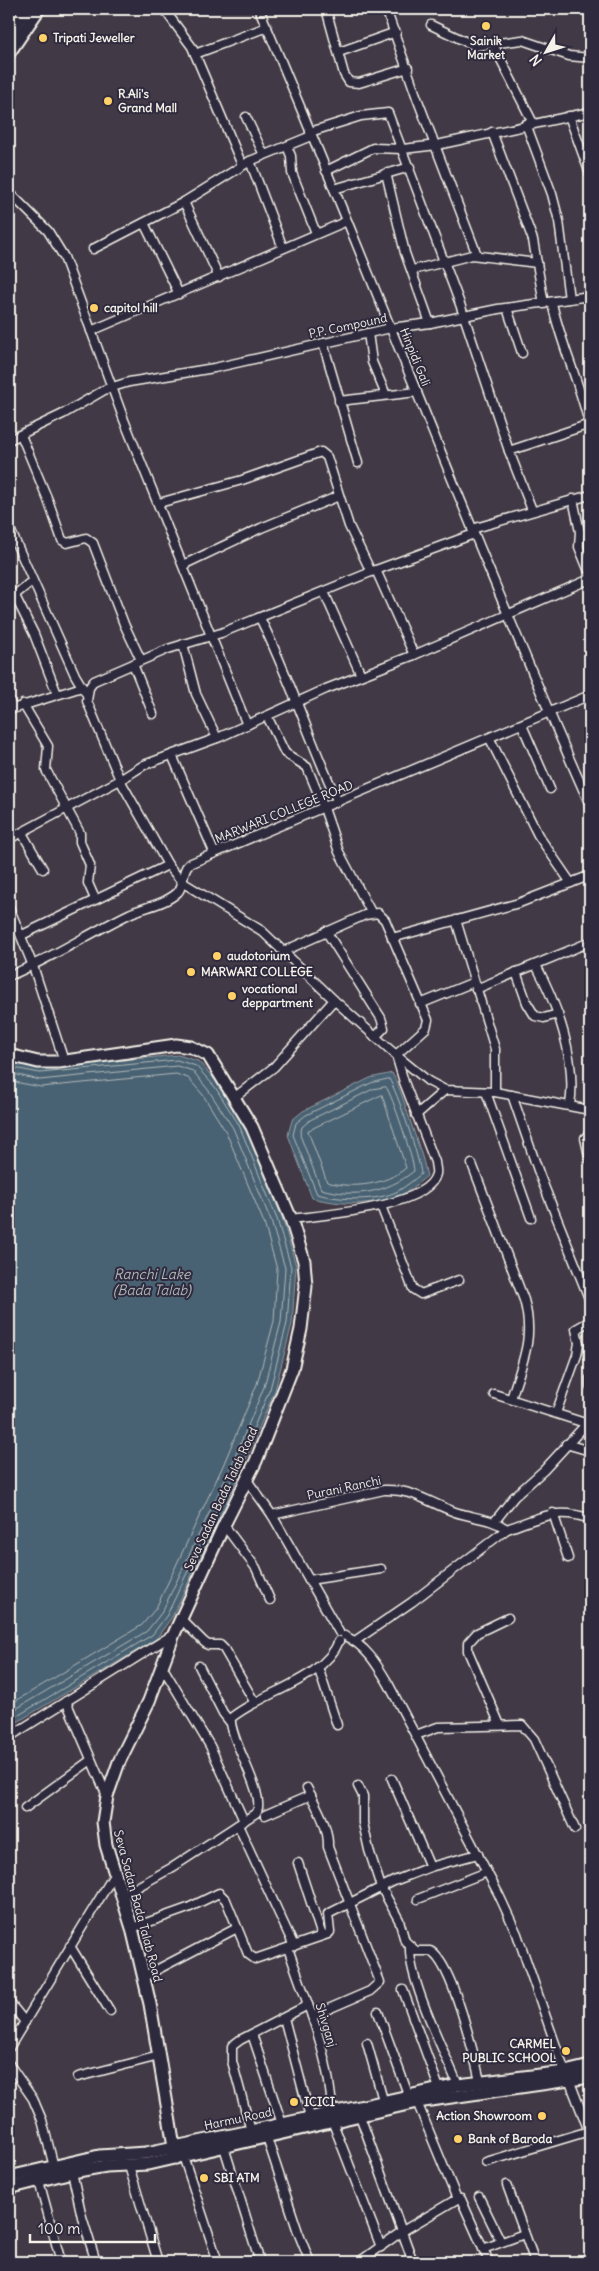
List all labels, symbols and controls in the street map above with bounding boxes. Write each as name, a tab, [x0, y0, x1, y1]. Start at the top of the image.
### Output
marker: Sainik Market	[480, 20, 492, 32]
north arrow	[522, 28, 572, 78]
place label: Tripati Jeweller	[53, 30, 135, 46]
marker: Tripati Jeweller	[37, 32, 49, 44]
place label: Sainik Market	[467, 33, 506, 62]
text: N	[526, 51, 546, 70]
place label: R.Ali's Grand Mall	[118, 86, 177, 115]
marker: R.Ali's Grand Mall	[102, 95, 114, 107]
place label: capitol hill	[104, 300, 158, 316]
marker: capitol hill	[88, 302, 100, 314]
street label: P.P. Compound	[307, 310, 388, 341]
street label: Hinpidi Gali	[397, 326, 434, 388]
street label: MARWARI COLLEGE ROAD	[213, 777, 355, 846]
place label: audotorium	[227, 948, 291, 963]
marker: audotorium	[211, 950, 223, 962]
place label: MARWARI COLLEGE	[201, 964, 313, 979]
marker: MARWARI COLLEGE	[185, 966, 197, 978]
place label: vocational deppartment	[242, 981, 314, 1011]
marker: vocational deppartment	[226, 990, 238, 1002]
water label: Ranchi Lake (Bada Talab)	[113, 1265, 192, 1299]
street label: Seva Sadan Bada Talab Road	[181, 1425, 260, 1573]
street label: Purani Ranchi	[305, 1472, 382, 1503]
street label: Seva Sadan Bada Talab Road	[111, 1828, 166, 1984]
street label: Shivganj	[313, 2001, 340, 2049]
place label: CARMEL PUBLIC SCHOOL	[462, 2036, 556, 2065]
marker: CARMEL PUBLIC SCHOOL	[560, 2045, 572, 2057]
place label: ICICI	[304, 2094, 336, 2109]
marker: ICICI	[288, 2096, 300, 2108]
street label: Harmu Road	[203, 2104, 273, 2133]
place label: Action Showroom	[436, 2108, 532, 2123]
marker: Action Showroom	[536, 2110, 548, 2122]
place label: Bank of Baroda	[468, 2131, 552, 2146]
marker: Bank of Baroda	[452, 2133, 464, 2145]
place label: SBI ATM	[214, 2170, 260, 2185]
marker: SBI ATM	[198, 2172, 210, 2184]
scale bar	[30, 2211, 155, 2243]
text: 100 m	[38, 2219, 80, 2238]

